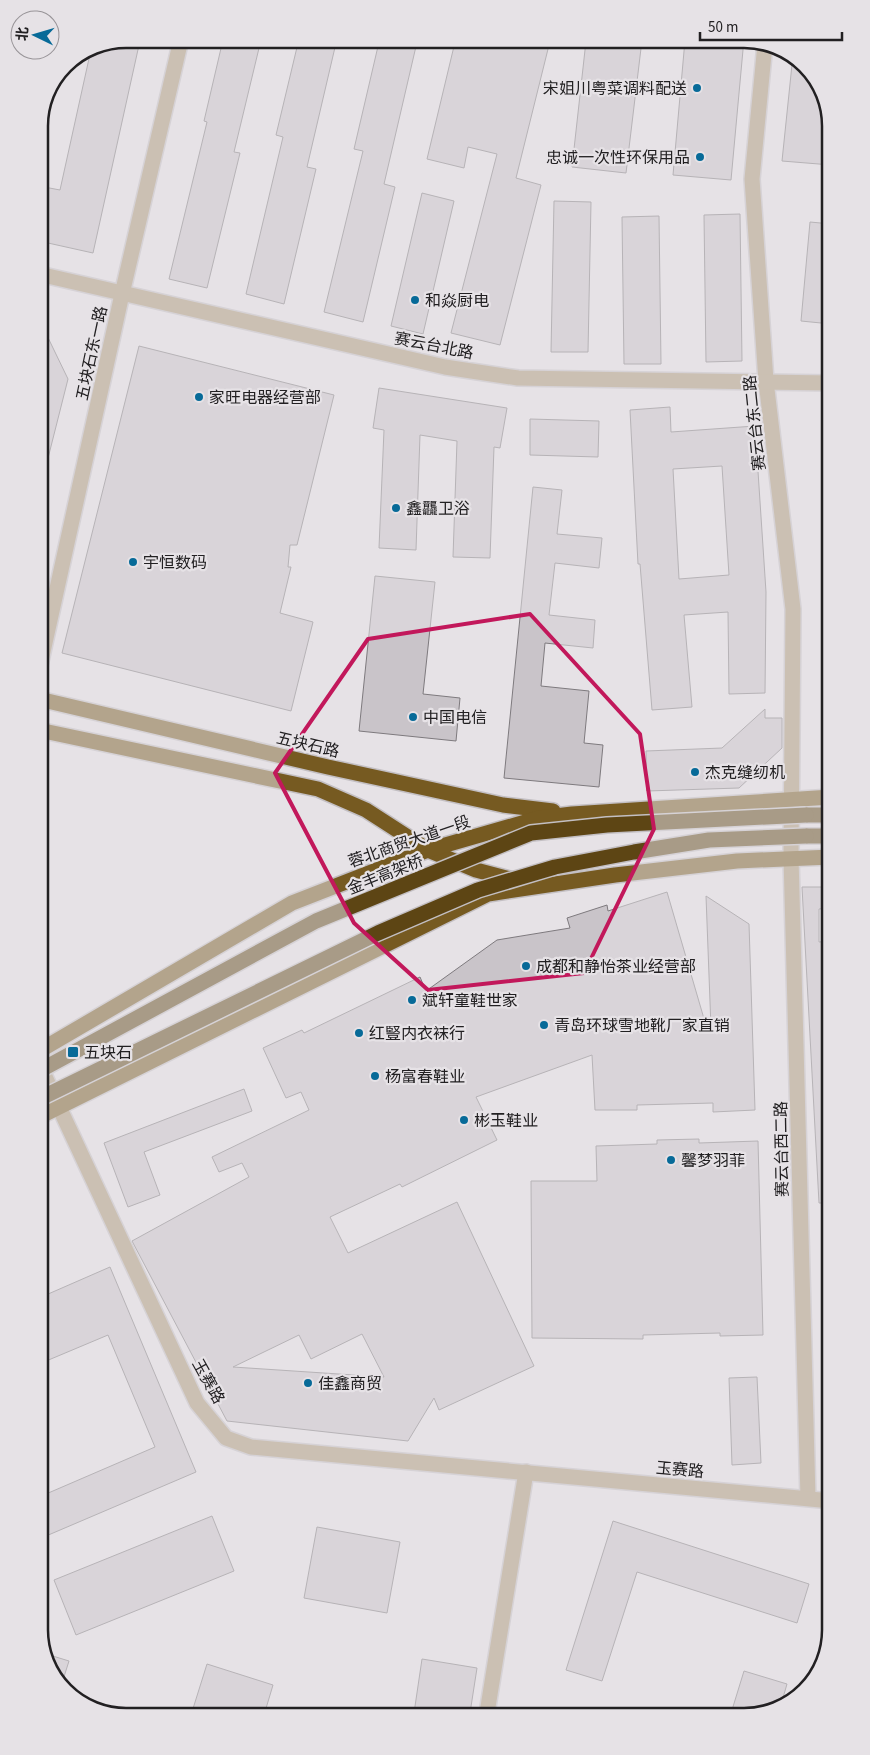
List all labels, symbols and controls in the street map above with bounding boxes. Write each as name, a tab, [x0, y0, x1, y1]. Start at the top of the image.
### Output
north arrow	[10, 10, 60, 60]
scale bar	[700, 10, 842, 42]
text: 50 m	[708, 17, 738, 38]
text: 北	[12, 26, 34, 42]
place label: 宋姐川粤菜调料配送	[543, 78, 687, 100]
marker: 宋姐川粤菜调料配送	[691, 82, 703, 94]
place label: 忠诚一次性环保用品	[546, 147, 690, 169]
marker: 忠诚一次性环保用品	[694, 151, 706, 163]
place label: 和焱厨电	[425, 290, 489, 312]
marker: 和焱厨电	[409, 294, 421, 306]
street label: 五块石东一路	[71, 304, 113, 402]
street label: 赛云台北路	[392, 328, 475, 364]
street label: 赛云台东二路	[739, 374, 771, 472]
place label: 家旺电器经营部	[209, 387, 321, 409]
marker: 家旺电器经营部	[193, 391, 205, 403]
place label: 鑫龘卫浴	[406, 498, 470, 520]
marker: 鑫龘卫浴	[390, 502, 402, 514]
place label: 宇恒数码	[143, 552, 207, 574]
marker: 宇恒数码	[127, 556, 139, 568]
place label: 中国电信	[423, 707, 487, 729]
marker: 中国电信	[407, 711, 419, 723]
street label: 五块石路	[274, 727, 341, 763]
place label: 杰克缝纫机	[705, 762, 785, 784]
marker: 杰克缝纫机	[689, 766, 701, 778]
street label: 蓉北商贸大道一段	[345, 811, 473, 873]
street label: 金丰高架桥	[344, 850, 427, 900]
place label: 成都和静怡茶业经营部	[536, 956, 696, 978]
marker: 成都和静怡茶业经营部	[520, 960, 532, 972]
place label: 斌轩童鞋世家	[422, 990, 518, 1012]
marker: 斌轩童鞋世家	[406, 994, 418, 1006]
place label: 青岛环球雪地靴厂家直销	[554, 1015, 730, 1037]
marker: 青岛环球雪地靴厂家直销	[538, 1019, 550, 1031]
place label: 红豎内衣袜行	[369, 1023, 465, 1045]
marker: 红豎内衣袜行	[353, 1027, 365, 1039]
place label: 五块石	[84, 1042, 132, 1064]
marker: 五块石	[66, 1045, 80, 1059]
place label: 杨富春鞋业	[385, 1066, 465, 1088]
marker: 杨富春鞋业	[369, 1070, 381, 1082]
street label: 赛云台西二路	[770, 1101, 794, 1197]
place label: 彬玉鞋业	[474, 1110, 538, 1132]
marker: 彬玉鞋业	[458, 1114, 470, 1126]
place label: 馨梦羽菲	[681, 1150, 745, 1172]
marker: 馨梦羽菲	[665, 1154, 677, 1166]
street label: 玉赛路	[187, 1355, 229, 1408]
place label: 佳鑫商贸	[318, 1373, 382, 1395]
marker: 佳鑫商贸	[302, 1377, 314, 1389]
street label: 玉赛路	[655, 1457, 705, 1483]

